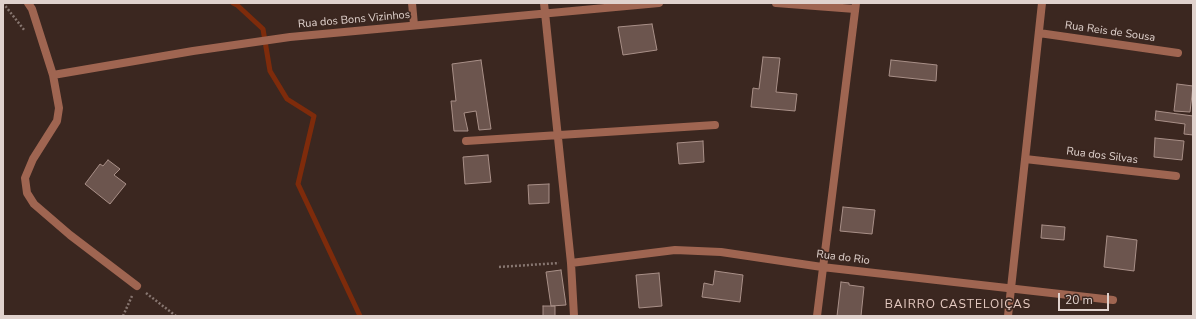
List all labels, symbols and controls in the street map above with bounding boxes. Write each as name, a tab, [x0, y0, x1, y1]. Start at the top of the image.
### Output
street label: Rua dos Bons Vizinhos	[297, 9, 411, 31]
street label: Rua Reis de Sousa	[1064, 19, 1156, 45]
street label: Rua dos Silvas	[1065, 145, 1139, 167]
street label: Rua do Rio	[816, 248, 870, 268]
scale bar	[1060, 285, 1111, 311]
text: 20 m	[1065, 292, 1093, 308]
district label: BAIRRO CASTELOIÇAS	[885, 298, 1031, 312]

